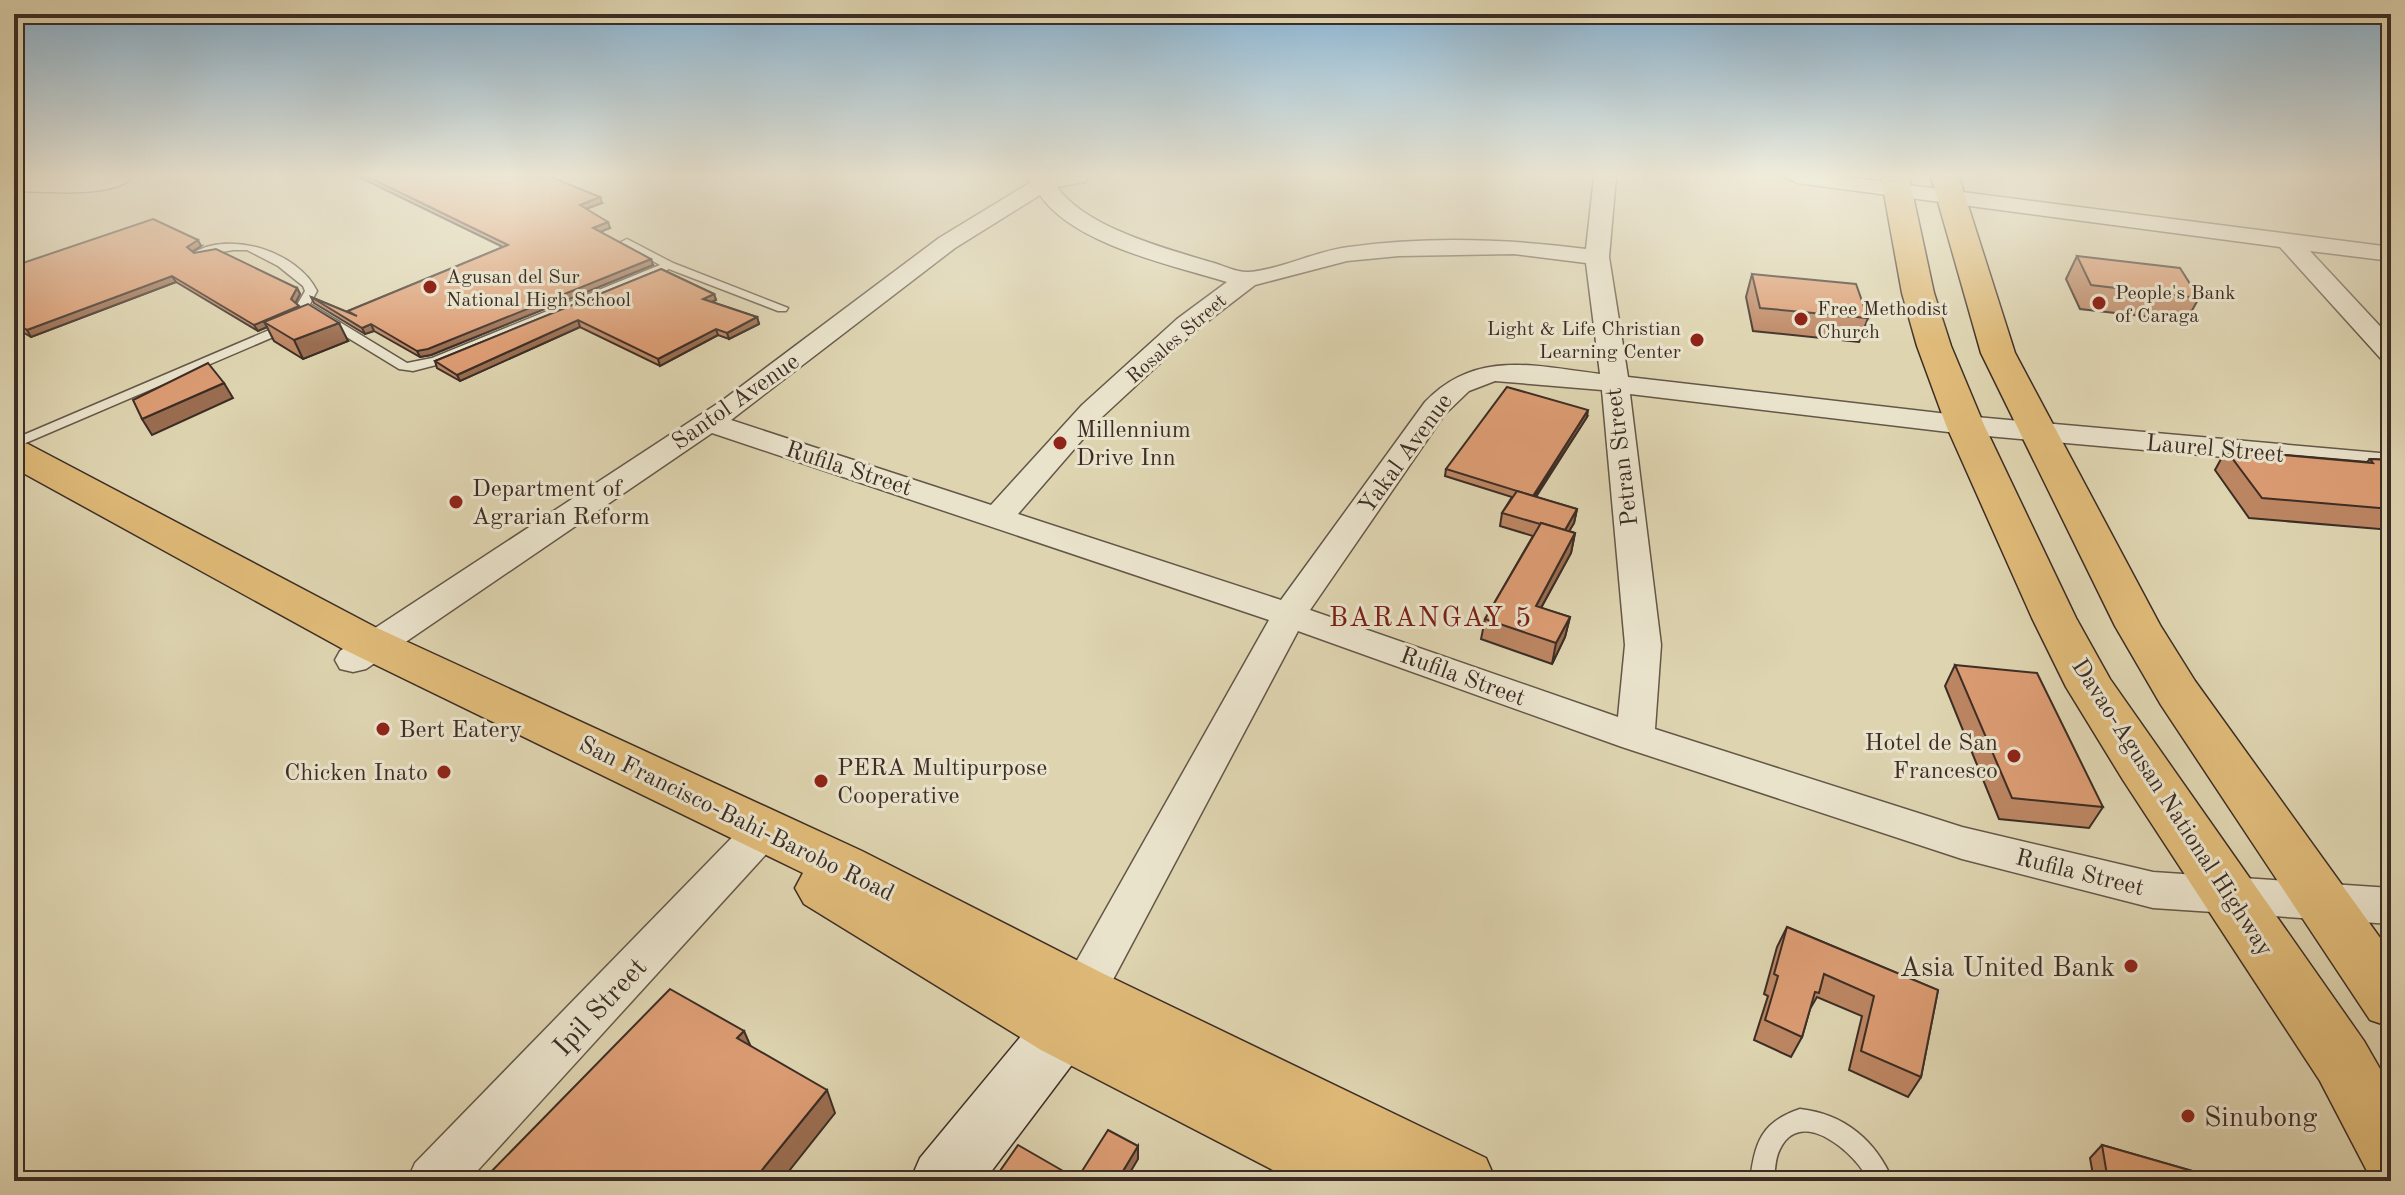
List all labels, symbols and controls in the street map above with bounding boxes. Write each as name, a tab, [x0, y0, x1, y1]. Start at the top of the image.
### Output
place label: Agusan del Sur National High School	[446, 268, 631, 311]
marker: Agusan del Sur National High School	[421, 278, 439, 296]
place label: People's Bank of Caraga	[2115, 284, 2236, 327]
street label: Rosales Street	[1124, 291, 1231, 388]
marker: People's Bank of Caraga	[2090, 294, 2108, 312]
place label: Free Methodist Church	[1817, 300, 1948, 343]
marker: Free Methodist Church	[1792, 310, 1810, 328]
place label: Light & Life Christian Learning Center	[1487, 320, 1681, 363]
marker: Light & Life Christian Learning Center	[1688, 331, 1706, 349]
street label: Santol Avenue	[668, 350, 804, 455]
street label: Petran Street	[1603, 386, 1643, 527]
street label: Yakal Avenue	[1355, 390, 1458, 518]
place label: Millennium Drive Inn	[1076, 419, 1191, 471]
street label: Laurel Street	[2145, 432, 2285, 468]
marker: Millennium Drive Inn	[1051, 434, 1069, 452]
street label: Rufila Street	[782, 438, 915, 502]
place label: Department of Agrarian Reform	[472, 478, 650, 530]
marker: Department of Agrarian Reform	[447, 493, 465, 511]
district label: BARANGAY 5	[1329, 605, 1533, 633]
street label: Rufila Street	[1396, 644, 1528, 712]
street label: Davao-Agusan National Highway	[2066, 655, 2277, 961]
place label: Bert Eatery	[399, 719, 522, 743]
marker: Bert Eatery	[374, 720, 392, 738]
place label: Hotel de San Francesco	[1865, 732, 1998, 784]
street label: San Francisco-Bahi-Barobo Road	[575, 733, 897, 907]
marker: Hotel de San Francesco	[2005, 747, 2023, 765]
place label: PERA Multipurpose Cooperative	[837, 757, 1047, 809]
place label: Chicken Inato	[284, 762, 428, 786]
marker: Chicken Inato	[435, 763, 453, 781]
marker: PERA Multipurpose Cooperative	[812, 772, 830, 790]
street label: Rufila Street	[2013, 846, 2146, 901]
street label: Ipil Street	[549, 954, 653, 1062]
place label: Asia United Bank	[1900, 955, 2115, 983]
marker: Asia United Bank	[2122, 957, 2140, 975]
place label: Sinubong	[2204, 1105, 2317, 1133]
marker: Sinubong	[2179, 1107, 2197, 1125]

